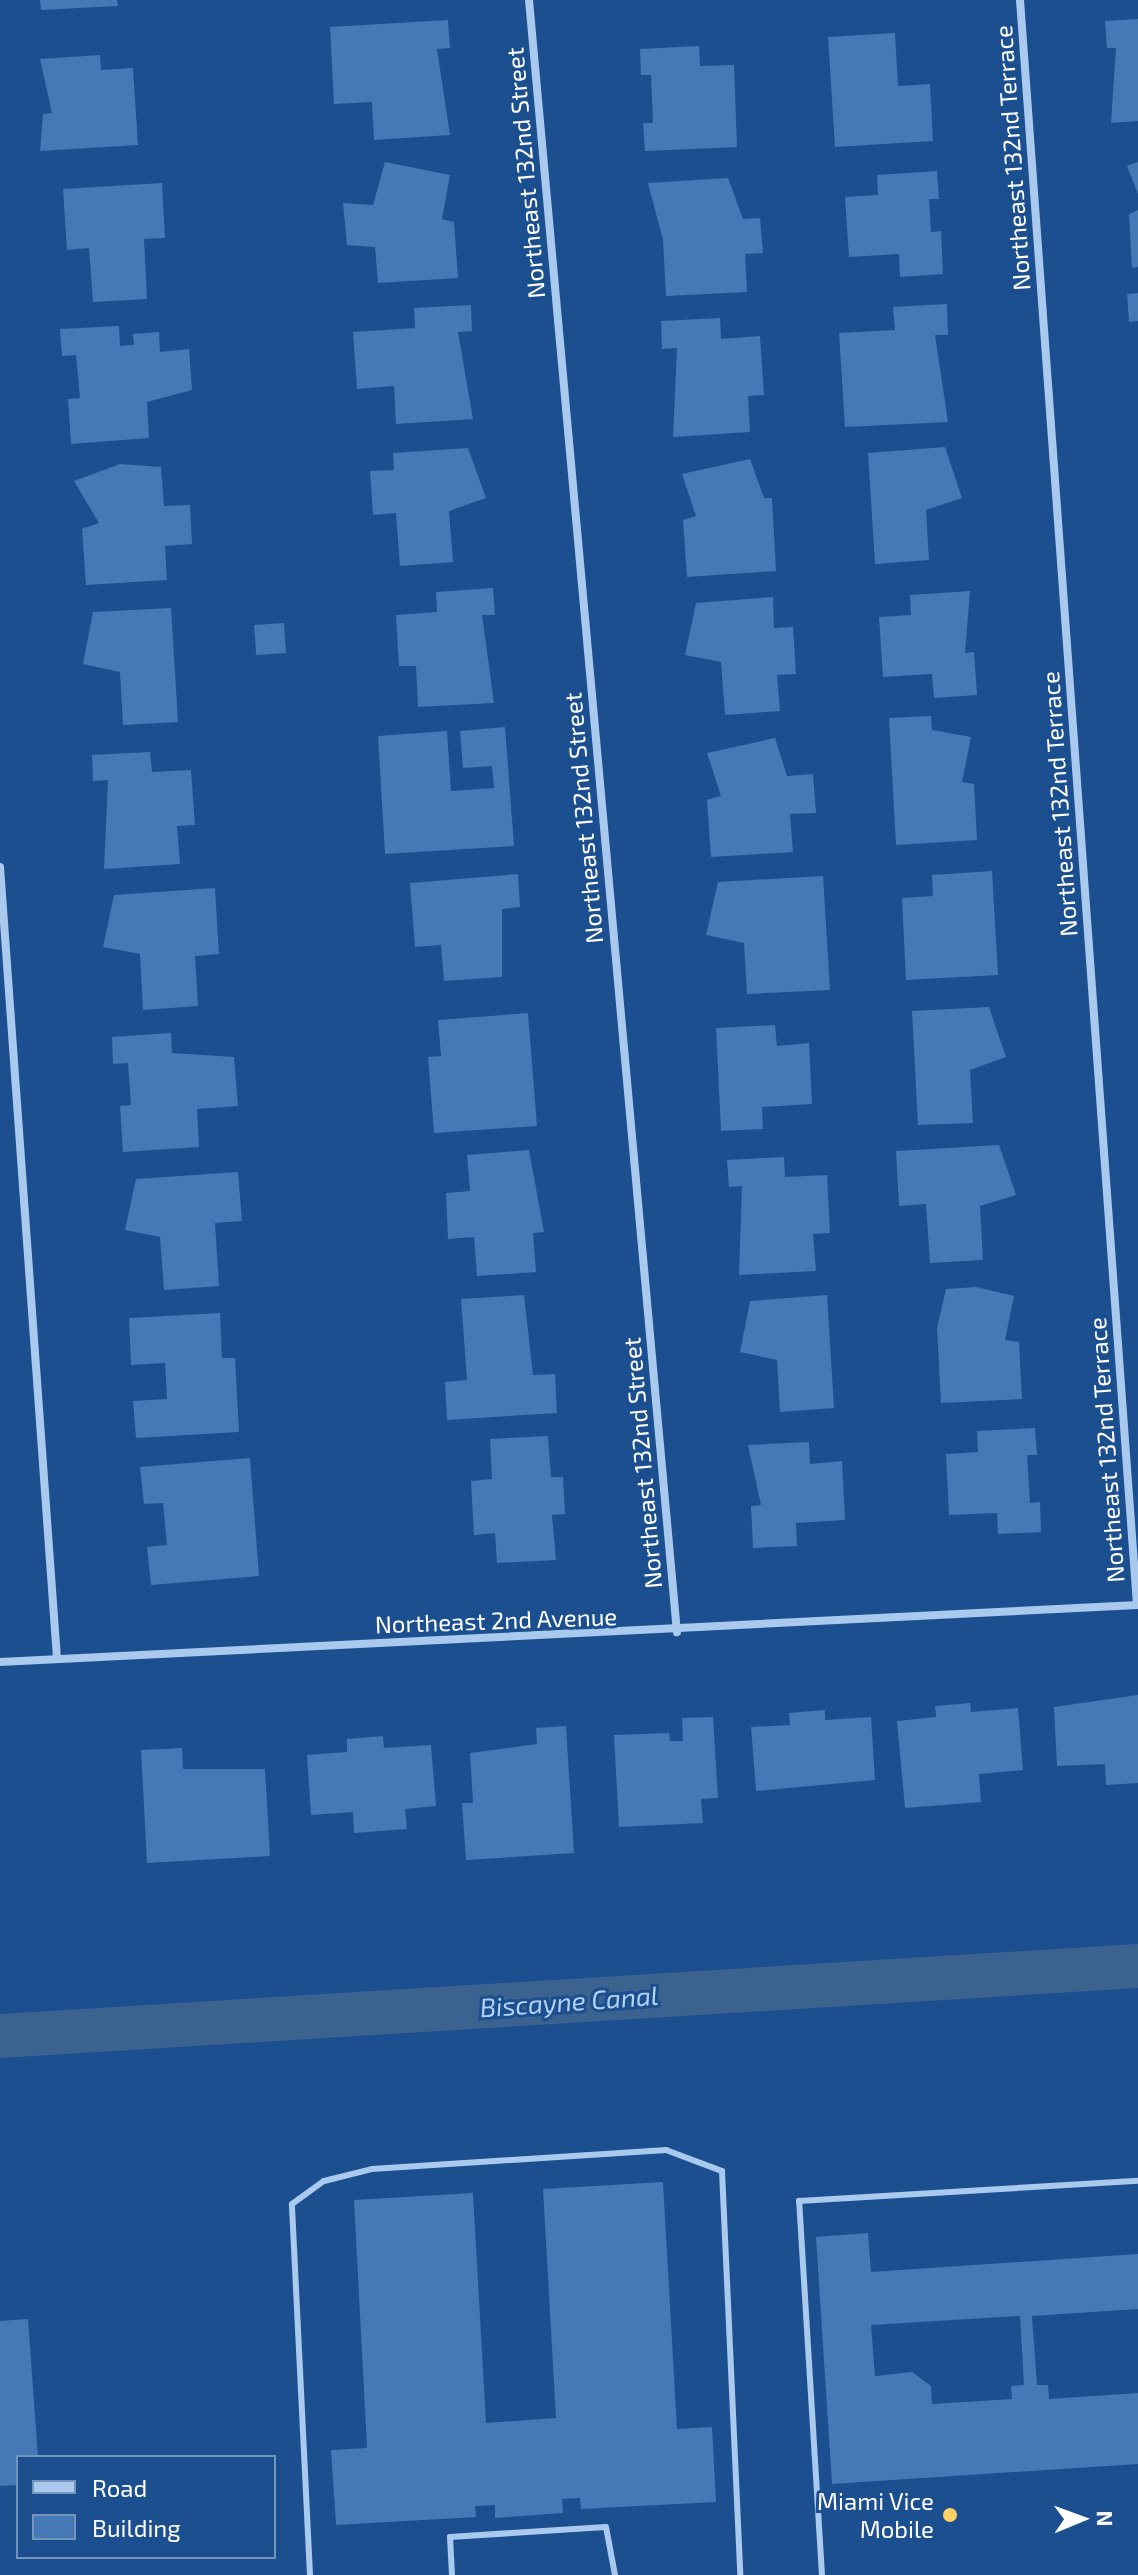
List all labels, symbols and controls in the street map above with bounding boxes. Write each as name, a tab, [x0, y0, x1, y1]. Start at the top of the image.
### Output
street label: Northeast 132nd Terrace	[988, 24, 1036, 292]
street label: Northeast 132nd Street	[500, 46, 550, 300]
street label: Northeast 132nd Terrace	[1035, 670, 1083, 938]
street label: Northeast 132nd Street	[558, 691, 608, 945]
street label: Northeast 132nd Terrace	[1082, 1316, 1130, 1584]
street label: Northeast 132nd Street	[617, 1336, 667, 1590]
street label: Northeast 2nd Avenue	[374, 1601, 618, 1639]
water label: Biscayne Canal	[479, 1979, 659, 2023]
legend	[16, 2455, 276, 2559]
text: Road	[92, 2473, 147, 2502]
north arrow	[1042, 2479, 1122, 2559]
place label: Miami Vice Mobile	[816, 2487, 934, 2543]
marker: Miami Vice Mobile	[941, 2506, 959, 2524]
text: N	[1093, 2510, 1119, 2527]
text: Building	[92, 2513, 181, 2542]

